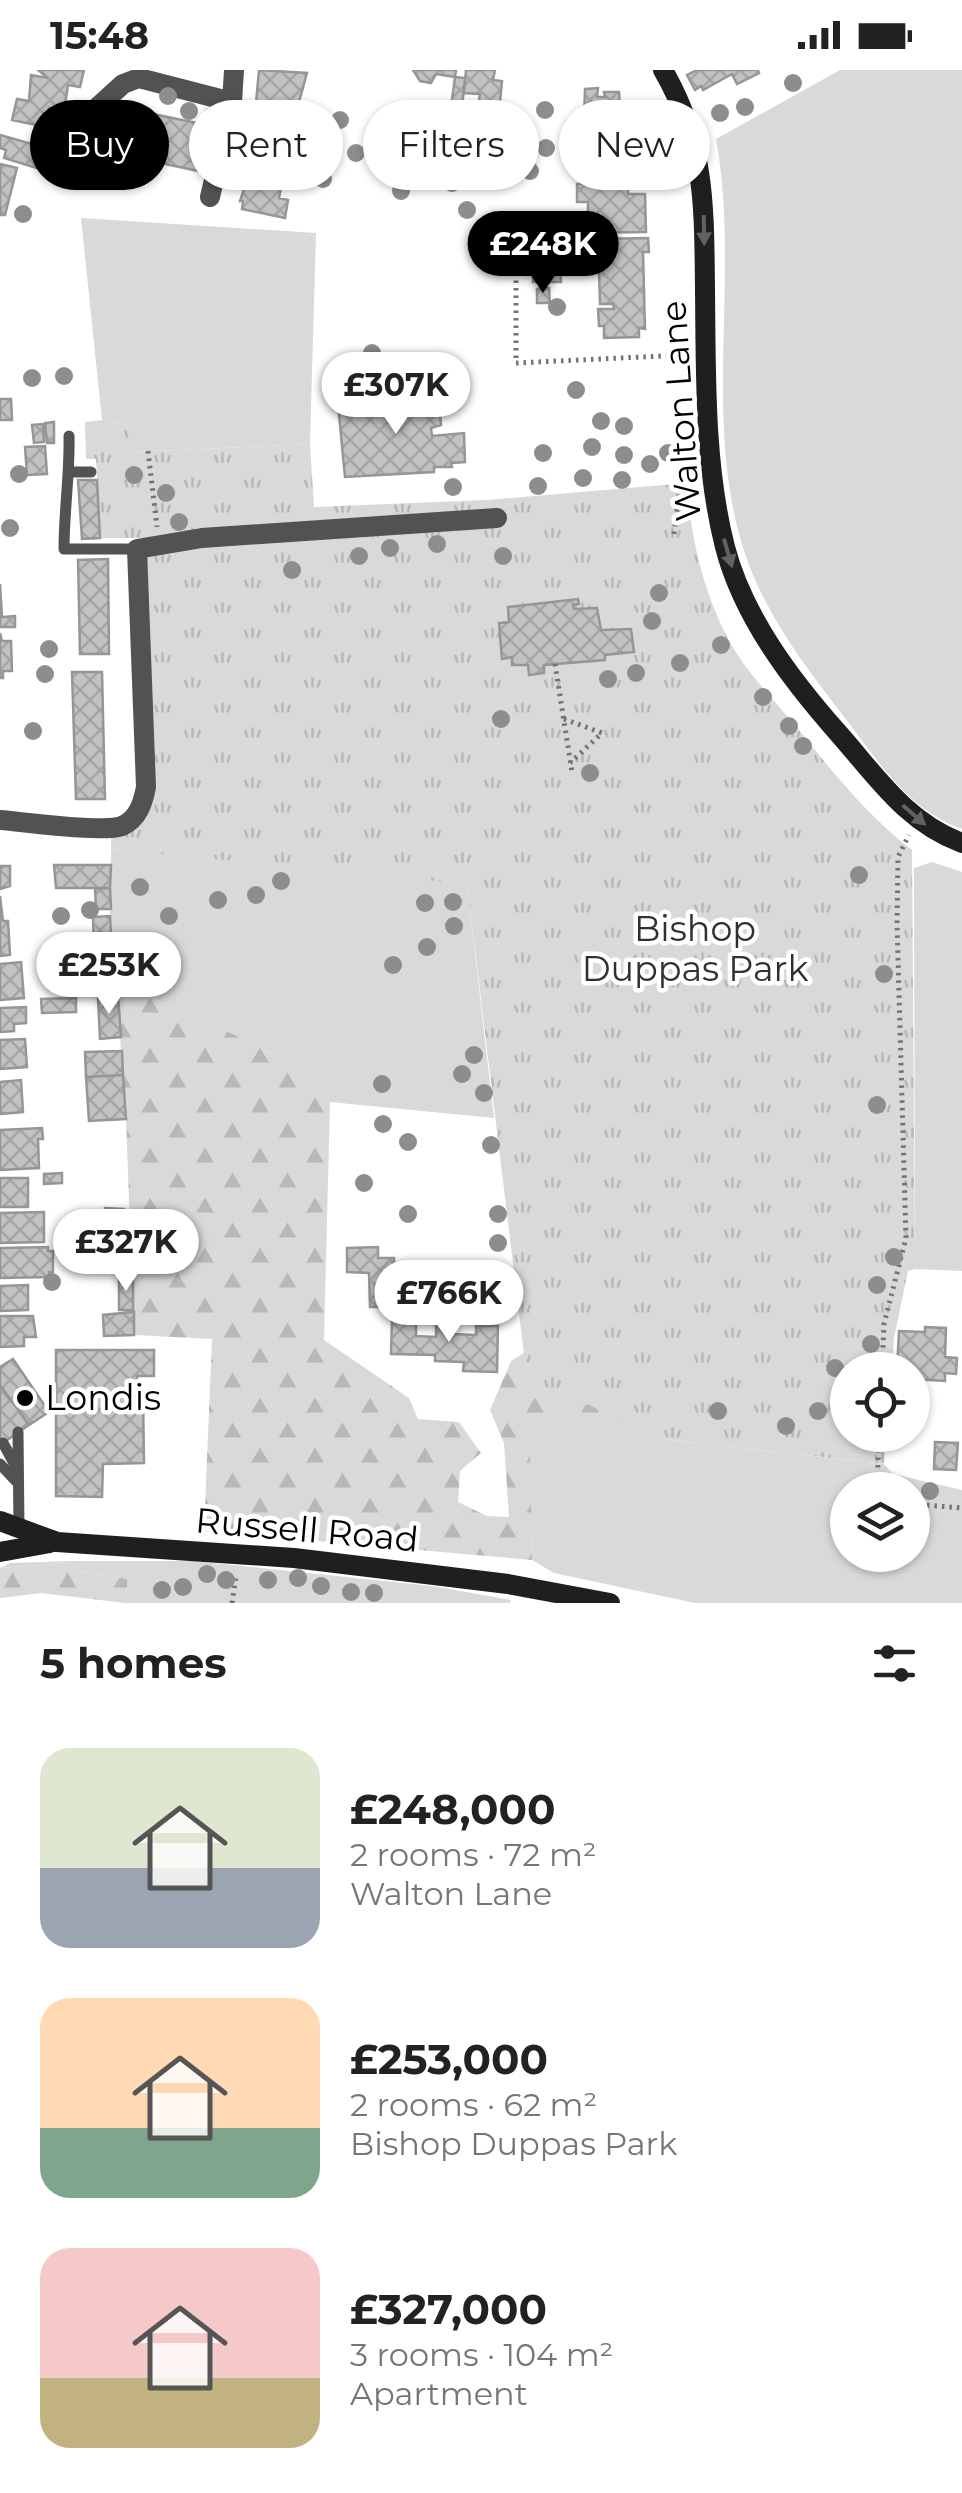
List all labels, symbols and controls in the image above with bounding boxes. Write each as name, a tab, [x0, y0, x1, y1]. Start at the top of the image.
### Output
text: 15:48	[50, 12, 149, 59]
chip: Buy	[30, 100, 169, 190]
chip: Rent	[189, 100, 343, 190]
chip: Filters	[363, 100, 539, 190]
chip: New	[559, 100, 710, 190]
pin: £248K	[473, 211, 613, 296]
one-way arrow	[697, 214, 713, 246]
text: £248K	[490, 224, 596, 263]
street label: Walton Lane	[651, 299, 710, 523]
pin: £307K	[326, 352, 466, 437]
text: £307K	[343, 365, 449, 404]
one-way arrow	[720, 538, 736, 569]
one-way arrow	[901, 804, 926, 826]
park label: Bishop Duppas Park	[582, 907, 808, 990]
pin: £253K	[39, 932, 179, 1017]
text: £253K	[58, 945, 160, 984]
pin: £327K	[56, 1209, 196, 1294]
text: £327K	[75, 1222, 177, 1261]
pin: £766K	[379, 1260, 519, 1345]
text: £766K	[396, 1273, 502, 1312]
map controls	[830, 1352, 930, 1572]
button: locate	[830, 1352, 930, 1452]
place label: Londis	[45, 1376, 161, 1419]
marker: Londis	[14, 1387, 36, 1409]
button: layers	[830, 1472, 930, 1572]
street label: Russell Road	[194, 1498, 420, 1561]
icon: filters	[867, 1636, 922, 1691]
text: 5 homes	[40, 1637, 227, 1689]
text: £248,000	[350, 1783, 556, 1835]
icon: home	[120, 1788, 240, 1908]
text: 2 rooms · 72 m²	[350, 1835, 597, 1874]
text: Walton Lane	[350, 1874, 552, 1913]
text: £253,000	[350, 2033, 548, 2085]
icon: home	[120, 2038, 240, 2158]
text: 2 rooms · 62 m²	[350, 2085, 597, 2124]
text: Bishop Duppas Park	[350, 2124, 677, 2163]
text: £327,000	[350, 2283, 547, 2335]
icon: home	[120, 2288, 240, 2408]
text: 3 rooms · 104 m²	[350, 2335, 613, 2374]
text: Apartment	[350, 2374, 528, 2413]

